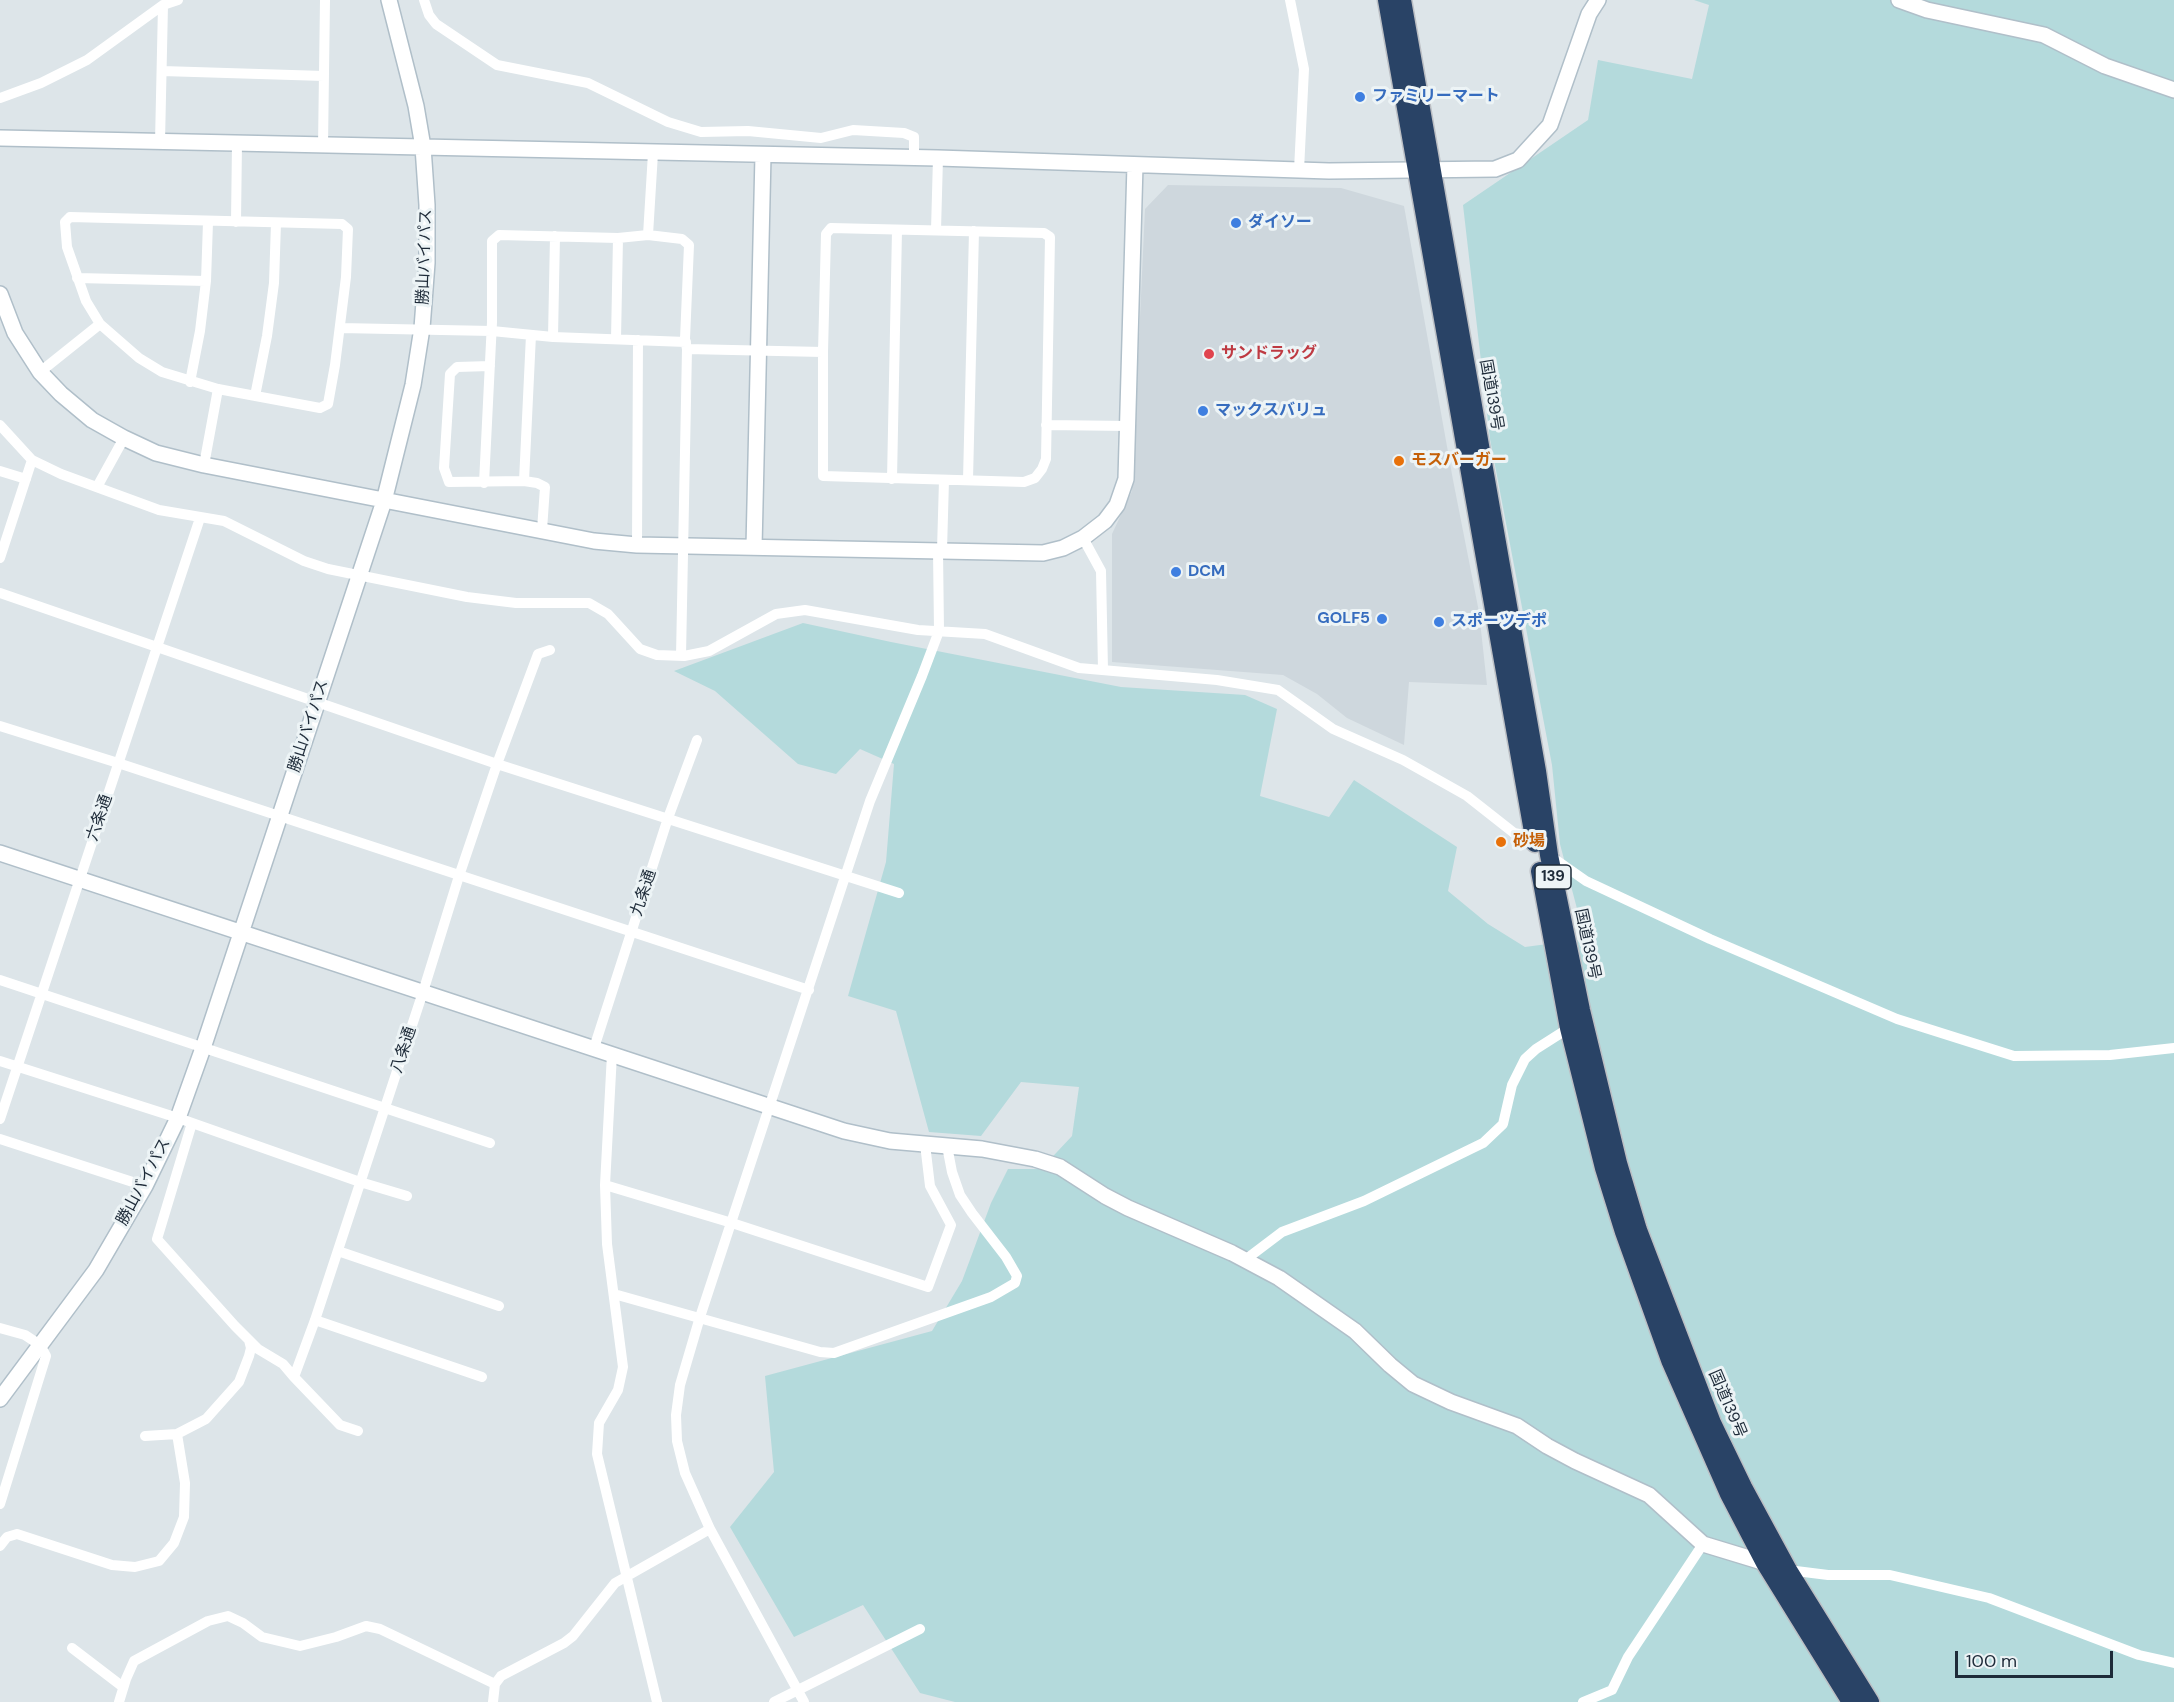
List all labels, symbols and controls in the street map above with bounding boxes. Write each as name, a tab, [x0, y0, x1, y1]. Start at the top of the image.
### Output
place label: ファミリーマート	[1372, 87, 1500, 107]
marker: ファミリーマート	[1353, 90, 1367, 104]
street label: 勝山バイパス	[414, 209, 436, 305]
place label: ダイソー	[1248, 213, 1312, 233]
marker: ダイソー	[1229, 216, 1243, 230]
place label: サンドラッグ	[1221, 344, 1317, 364]
marker: サンドラッグ	[1202, 347, 1216, 361]
street label: 国道139号	[1475, 358, 1507, 432]
place label: マックスバリュ	[1215, 401, 1327, 421]
marker: マックスバリュ	[1196, 404, 1210, 418]
place label: モスバーガー	[1411, 451, 1507, 471]
marker: モスバーガー	[1392, 454, 1406, 468]
place label: DCM	[1188, 562, 1225, 582]
marker: DCM	[1169, 565, 1183, 579]
place label: GOLF5	[1317, 609, 1370, 629]
marker: GOLF5	[1375, 612, 1389, 626]
place label: スポーツデポ	[1451, 612, 1547, 632]
marker: スポーツデポ	[1432, 615, 1446, 629]
street label: 勝山バイパス	[285, 677, 333, 775]
street label: 六条通	[83, 792, 117, 844]
place label: 砂場	[1513, 832, 1545, 852]
marker: 砂場	[1494, 835, 1508, 849]
road number: 139	[1535, 865, 1571, 889]
street label: 九条通	[627, 867, 661, 919]
street label: 国道139号	[1570, 907, 1604, 981]
street label: 八条通	[387, 1024, 421, 1076]
street label: 勝山バイパス	[113, 1135, 175, 1229]
street label: 国道139号	[1704, 1367, 1750, 1441]
scale bar	[1958, 1639, 2116, 1677]
text: 100 m	[1966, 1649, 2017, 1673]

